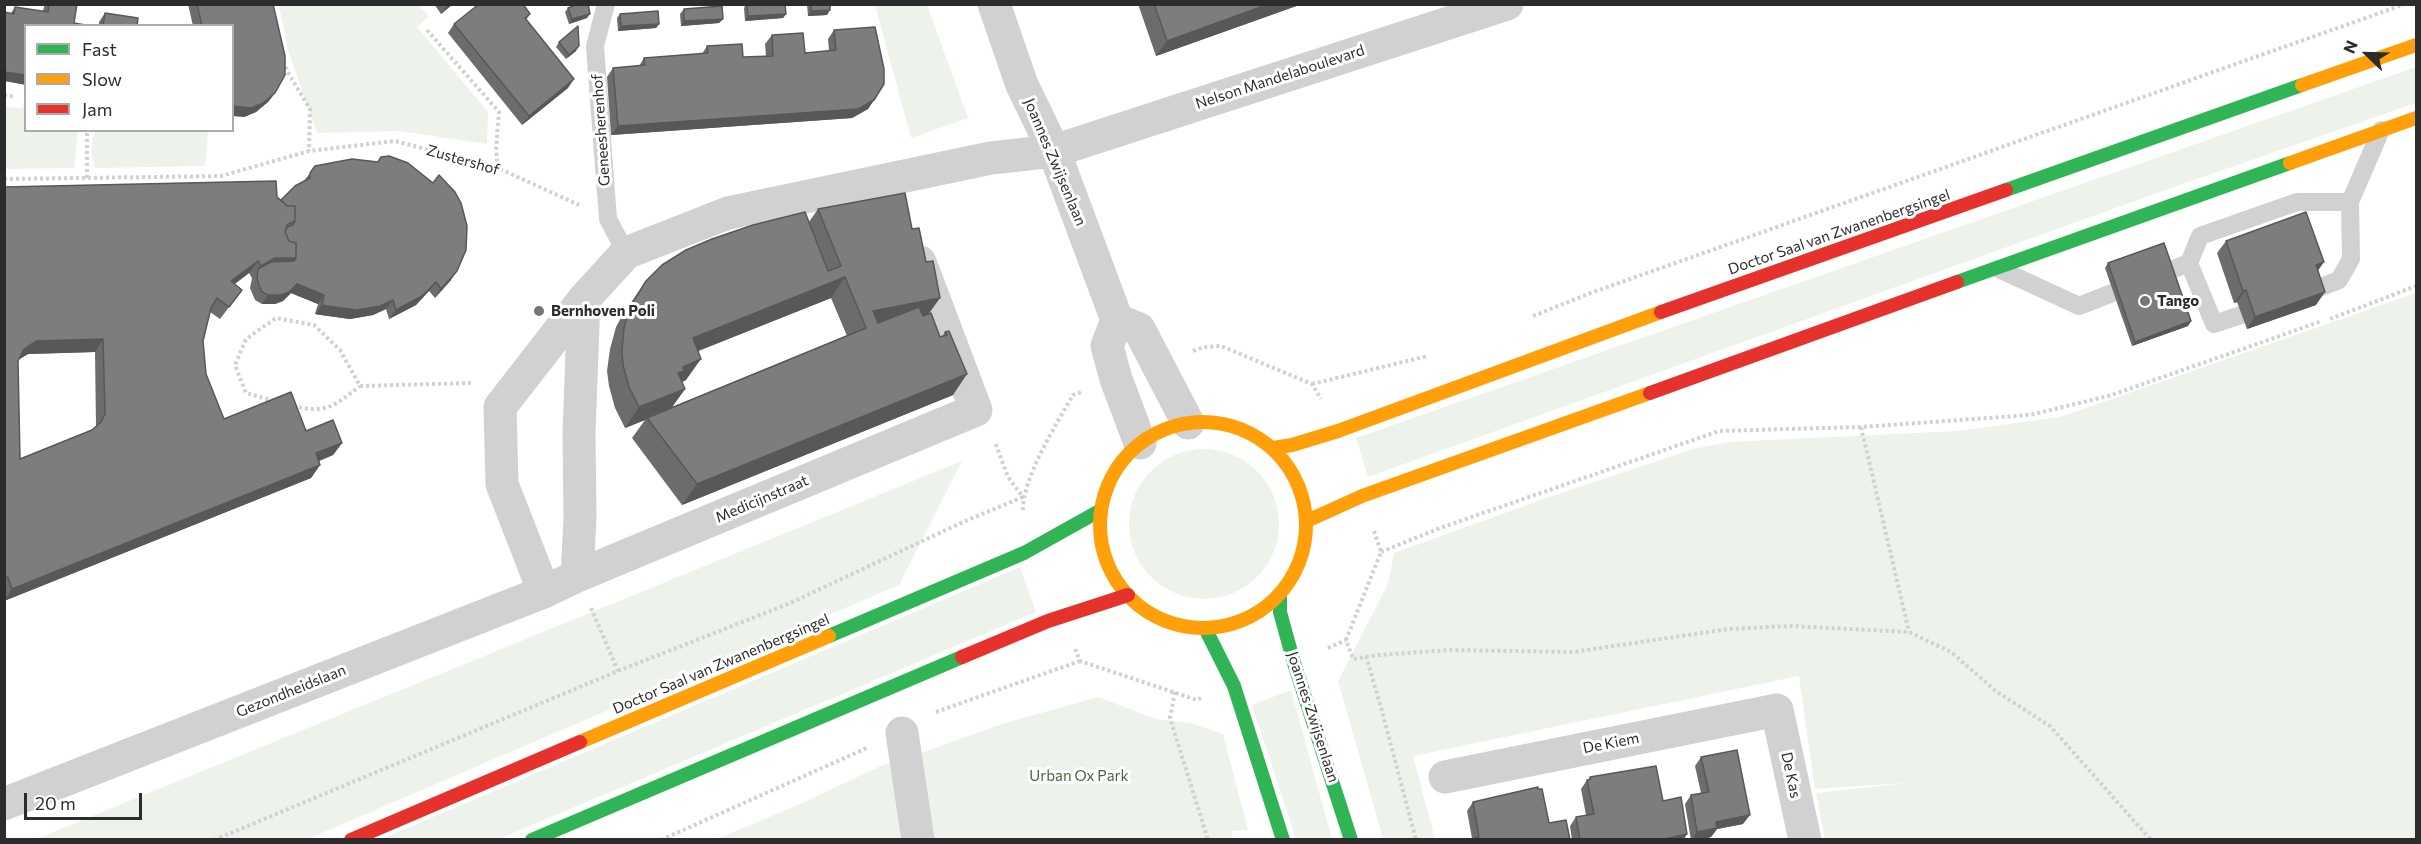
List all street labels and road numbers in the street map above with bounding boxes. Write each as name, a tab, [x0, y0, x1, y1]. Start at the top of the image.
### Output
street label: Nelson Mandelaboulevard	[1193, 41, 1367, 113]
street label: Geneesherenhof	[588, 73, 614, 187]
street label: Joannes Zwijsenlaan	[1020, 96, 1090, 228]
street label: Zustershof	[424, 141, 502, 179]
street label: Doctor Saal van Zwanenbergsingel	[1726, 185, 1952, 279]
street label: Medicijnstraat	[713, 471, 811, 527]
street label: Doctor Saal van Zwanenbergsingel	[610, 610, 832, 718]
street label: Joannes Zwijsenlaan	[1283, 649, 1343, 785]
street label: Gezondheidslaan	[234, 661, 348, 721]
street label: De Kiem	[1581, 729, 1641, 757]
street label: De Kas	[1777, 750, 1805, 800]

